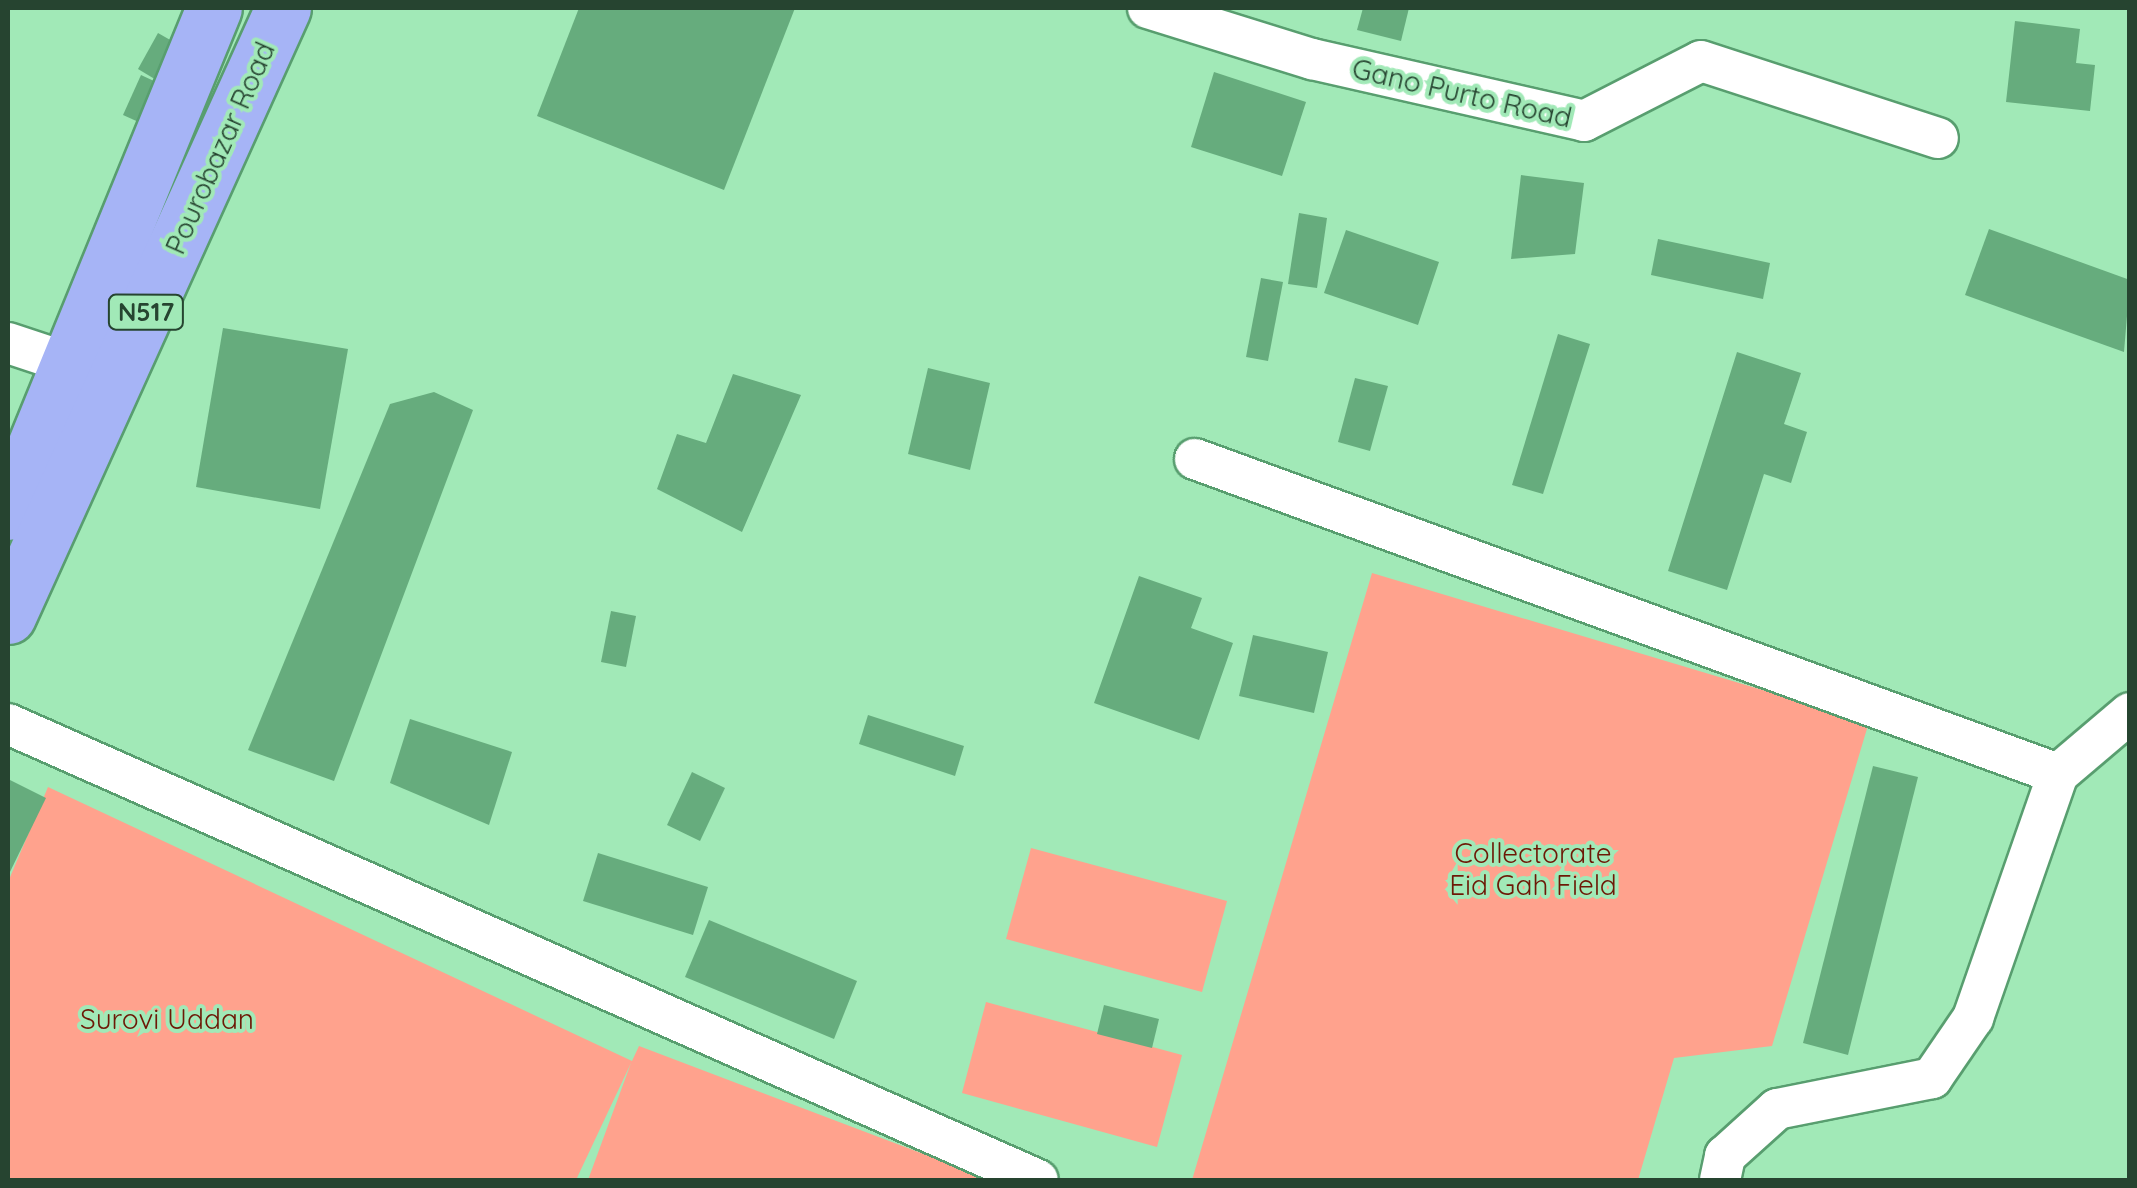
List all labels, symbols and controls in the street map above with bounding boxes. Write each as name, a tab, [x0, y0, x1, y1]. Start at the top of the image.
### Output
street label: Pourobazar Road	[158, 37, 282, 259]
street label: Gano Purto Road	[1349, 51, 1575, 135]
road number: N517	[106, 292, 186, 332]
park label: Collectorate Eid Gah Field	[1449, 836, 1617, 902]
park label: Surovi Uddan	[80, 1002, 254, 1036]

